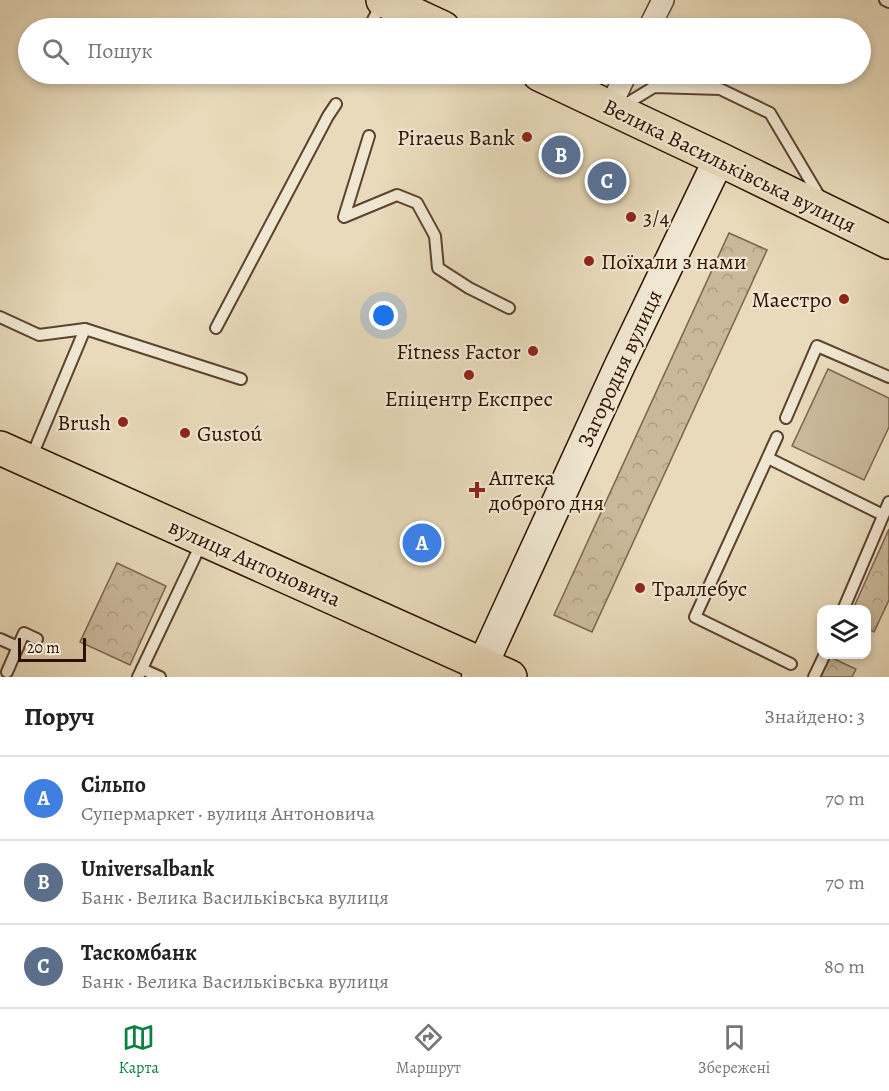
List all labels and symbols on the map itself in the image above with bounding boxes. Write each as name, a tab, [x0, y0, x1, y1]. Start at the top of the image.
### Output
street label: Велика Васильківська вулиця	[598, 91, 861, 240]
place label: Piraeus Bank	[397, 123, 515, 153]
marker: Piraeus Bank	[520, 130, 534, 144]
pin: B	[542, 132, 580, 178]
pin: C	[588, 158, 626, 204]
place label: 3/4	[643, 203, 669, 233]
marker: 3/4	[624, 210, 638, 224]
place label: Поїхали з нами	[601, 247, 747, 277]
marker: Поїхали з нами	[582, 254, 596, 268]
street label: Загородня вулиця	[570, 285, 670, 452]
place label: Маестро	[751, 285, 832, 315]
marker: Маестро	[837, 292, 851, 306]
your location	[369, 301, 398, 330]
place label: Fitness Factor	[396, 337, 521, 367]
marker: Fitness Factor	[526, 344, 540, 358]
marker: Епіцентр Експрес	[462, 368, 476, 382]
place label: Епіцентр Експрес	[385, 384, 553, 414]
place label: Brush	[57, 408, 111, 438]
marker: Brush	[116, 415, 130, 429]
place label: Gustoú	[197, 419, 262, 449]
marker: Gustoú	[178, 426, 192, 440]
place label: Аптека доброго дня	[488, 463, 604, 518]
marker: Аптека доброго дня	[470, 483, 484, 497]
street label: вулиця Антоновича	[164, 511, 346, 615]
pin: A	[402, 520, 442, 566]
place label: Траллебус	[652, 574, 747, 604]
marker: Траллебус	[633, 581, 647, 595]
scale bar	[18, 635, 86, 662]

